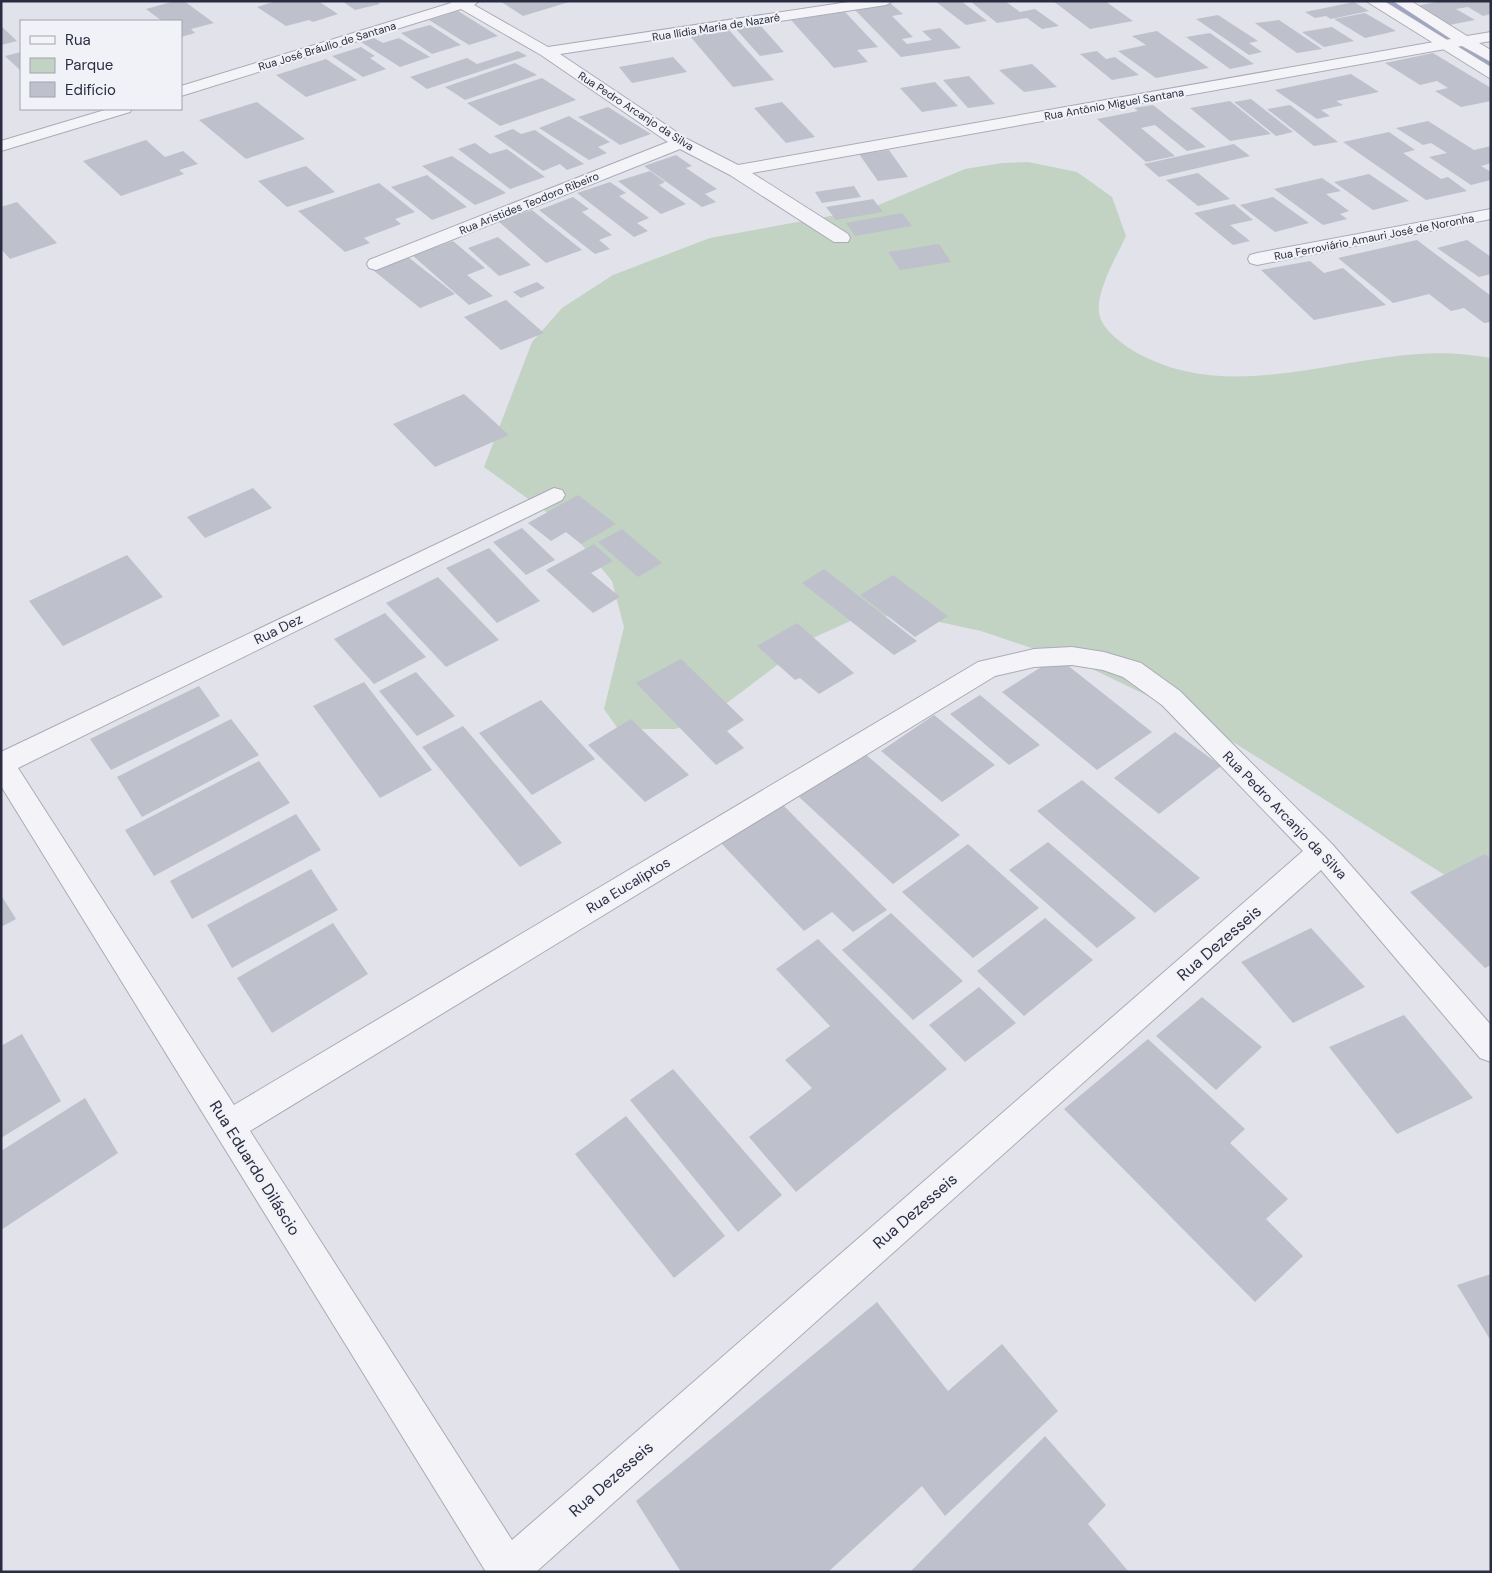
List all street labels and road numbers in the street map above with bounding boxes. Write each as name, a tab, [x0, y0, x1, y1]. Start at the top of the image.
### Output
street label: Rua Ilídia Maria de Nazaré	[651, 10, 781, 44]
street label: Rua José Bráulio de Santana	[256, 18, 398, 74]
street label: Rua Pedro Arcanjo da Silva	[576, 68, 696, 154]
street label: Rua Antônio Miguel Santana	[1043, 85, 1185, 123]
street label: Rua Aristides Teodoro Ribeiro	[457, 168, 601, 238]
street label: Rua Ferroviário Amauri José de Noronha	[1273, 211, 1475, 263]
street label: Rua Dez	[251, 610, 305, 648]
street label: Rua Pedro Arcanjo da Silva	[1219, 747, 1351, 883]
street label: Rua Eucaliptos	[583, 853, 673, 917]
street label: Rua Dezesseis	[1172, 901, 1266, 985]
street label: Rua Eduardo Diláscio	[205, 1096, 305, 1240]
street label: Rua Dezesseis	[868, 1169, 962, 1253]
street label: Rua Dezesseis	[564, 1437, 658, 1521]

